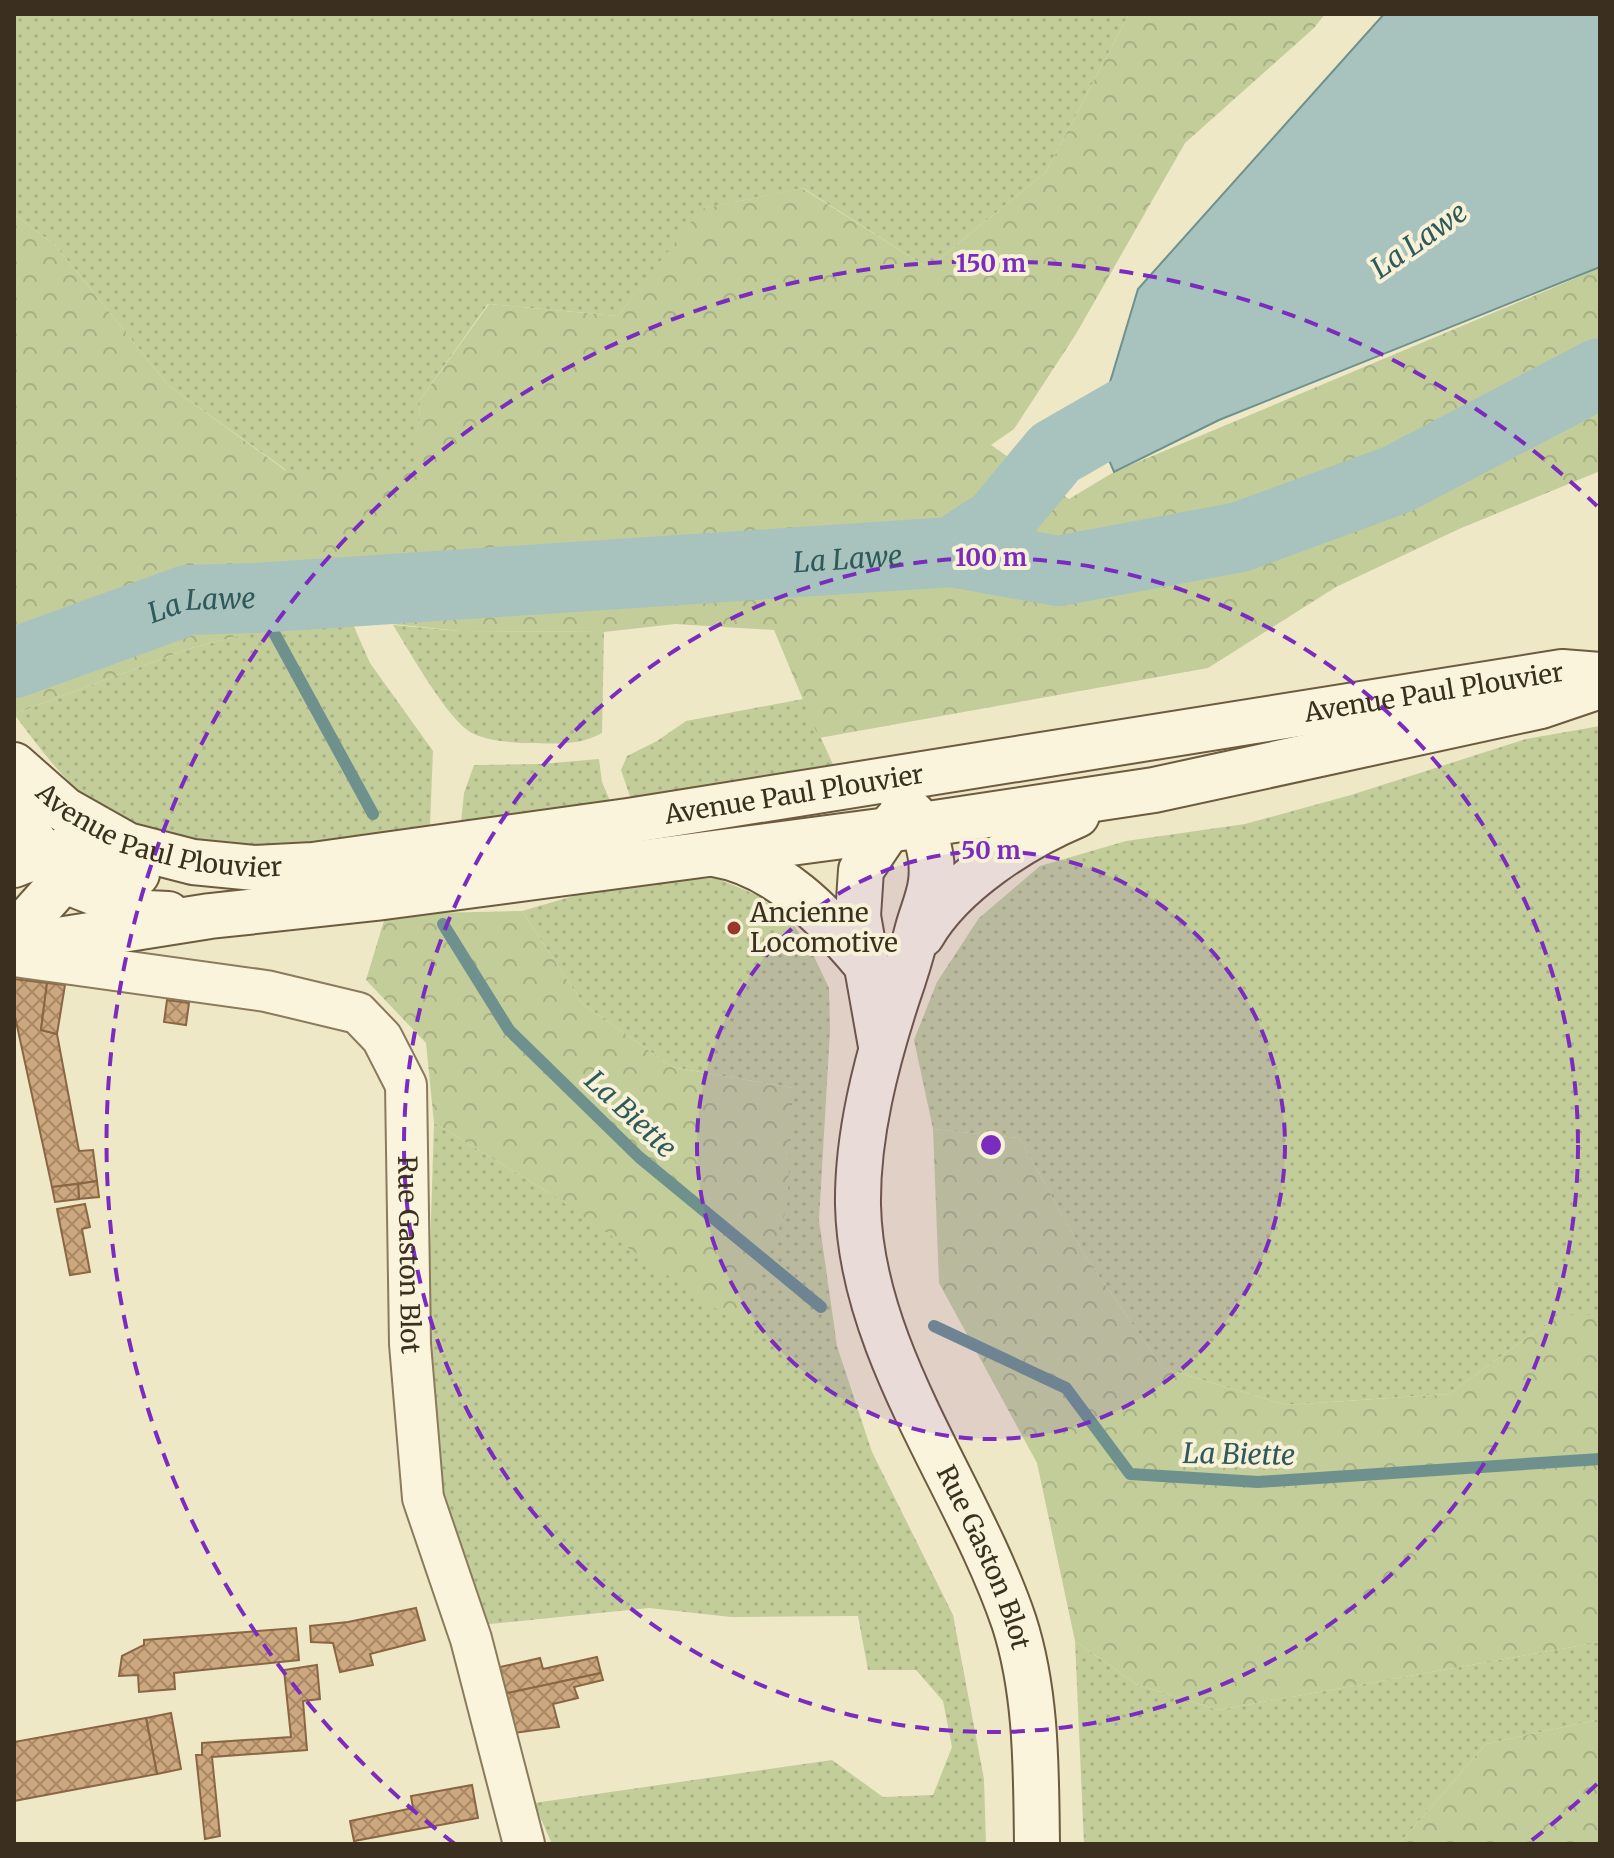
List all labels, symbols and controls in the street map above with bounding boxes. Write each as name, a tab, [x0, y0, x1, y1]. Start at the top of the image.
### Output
water label: La Lawe	[1364, 194, 1474, 286]
text: 150 m	[956, 248, 1026, 279]
water label: La Lawe	[792, 537, 903, 580]
text: 100 m	[955, 542, 1027, 573]
water label: La Lawe	[143, 580, 256, 631]
street label: Avenue Paul Plouvier	[1301, 655, 1566, 729]
street label: Avenue Paul Plouvier	[661, 757, 926, 831]
street label: Avenue Paul Plouvier	[29, 775, 283, 884]
text: 50 m	[961, 835, 1021, 866]
place label: Ancienne Locomotive	[749, 896, 898, 959]
marker: Ancienne Locomotive	[725, 919, 743, 937]
water label: La Biette	[578, 1062, 684, 1166]
centre of rings	[977, 1131, 1005, 1159]
street label: Rue Gaston Blot	[391, 1155, 428, 1355]
water label: La Biette	[1182, 1435, 1296, 1473]
street label: Rue Gaston Blot	[930, 1460, 1038, 1653]

